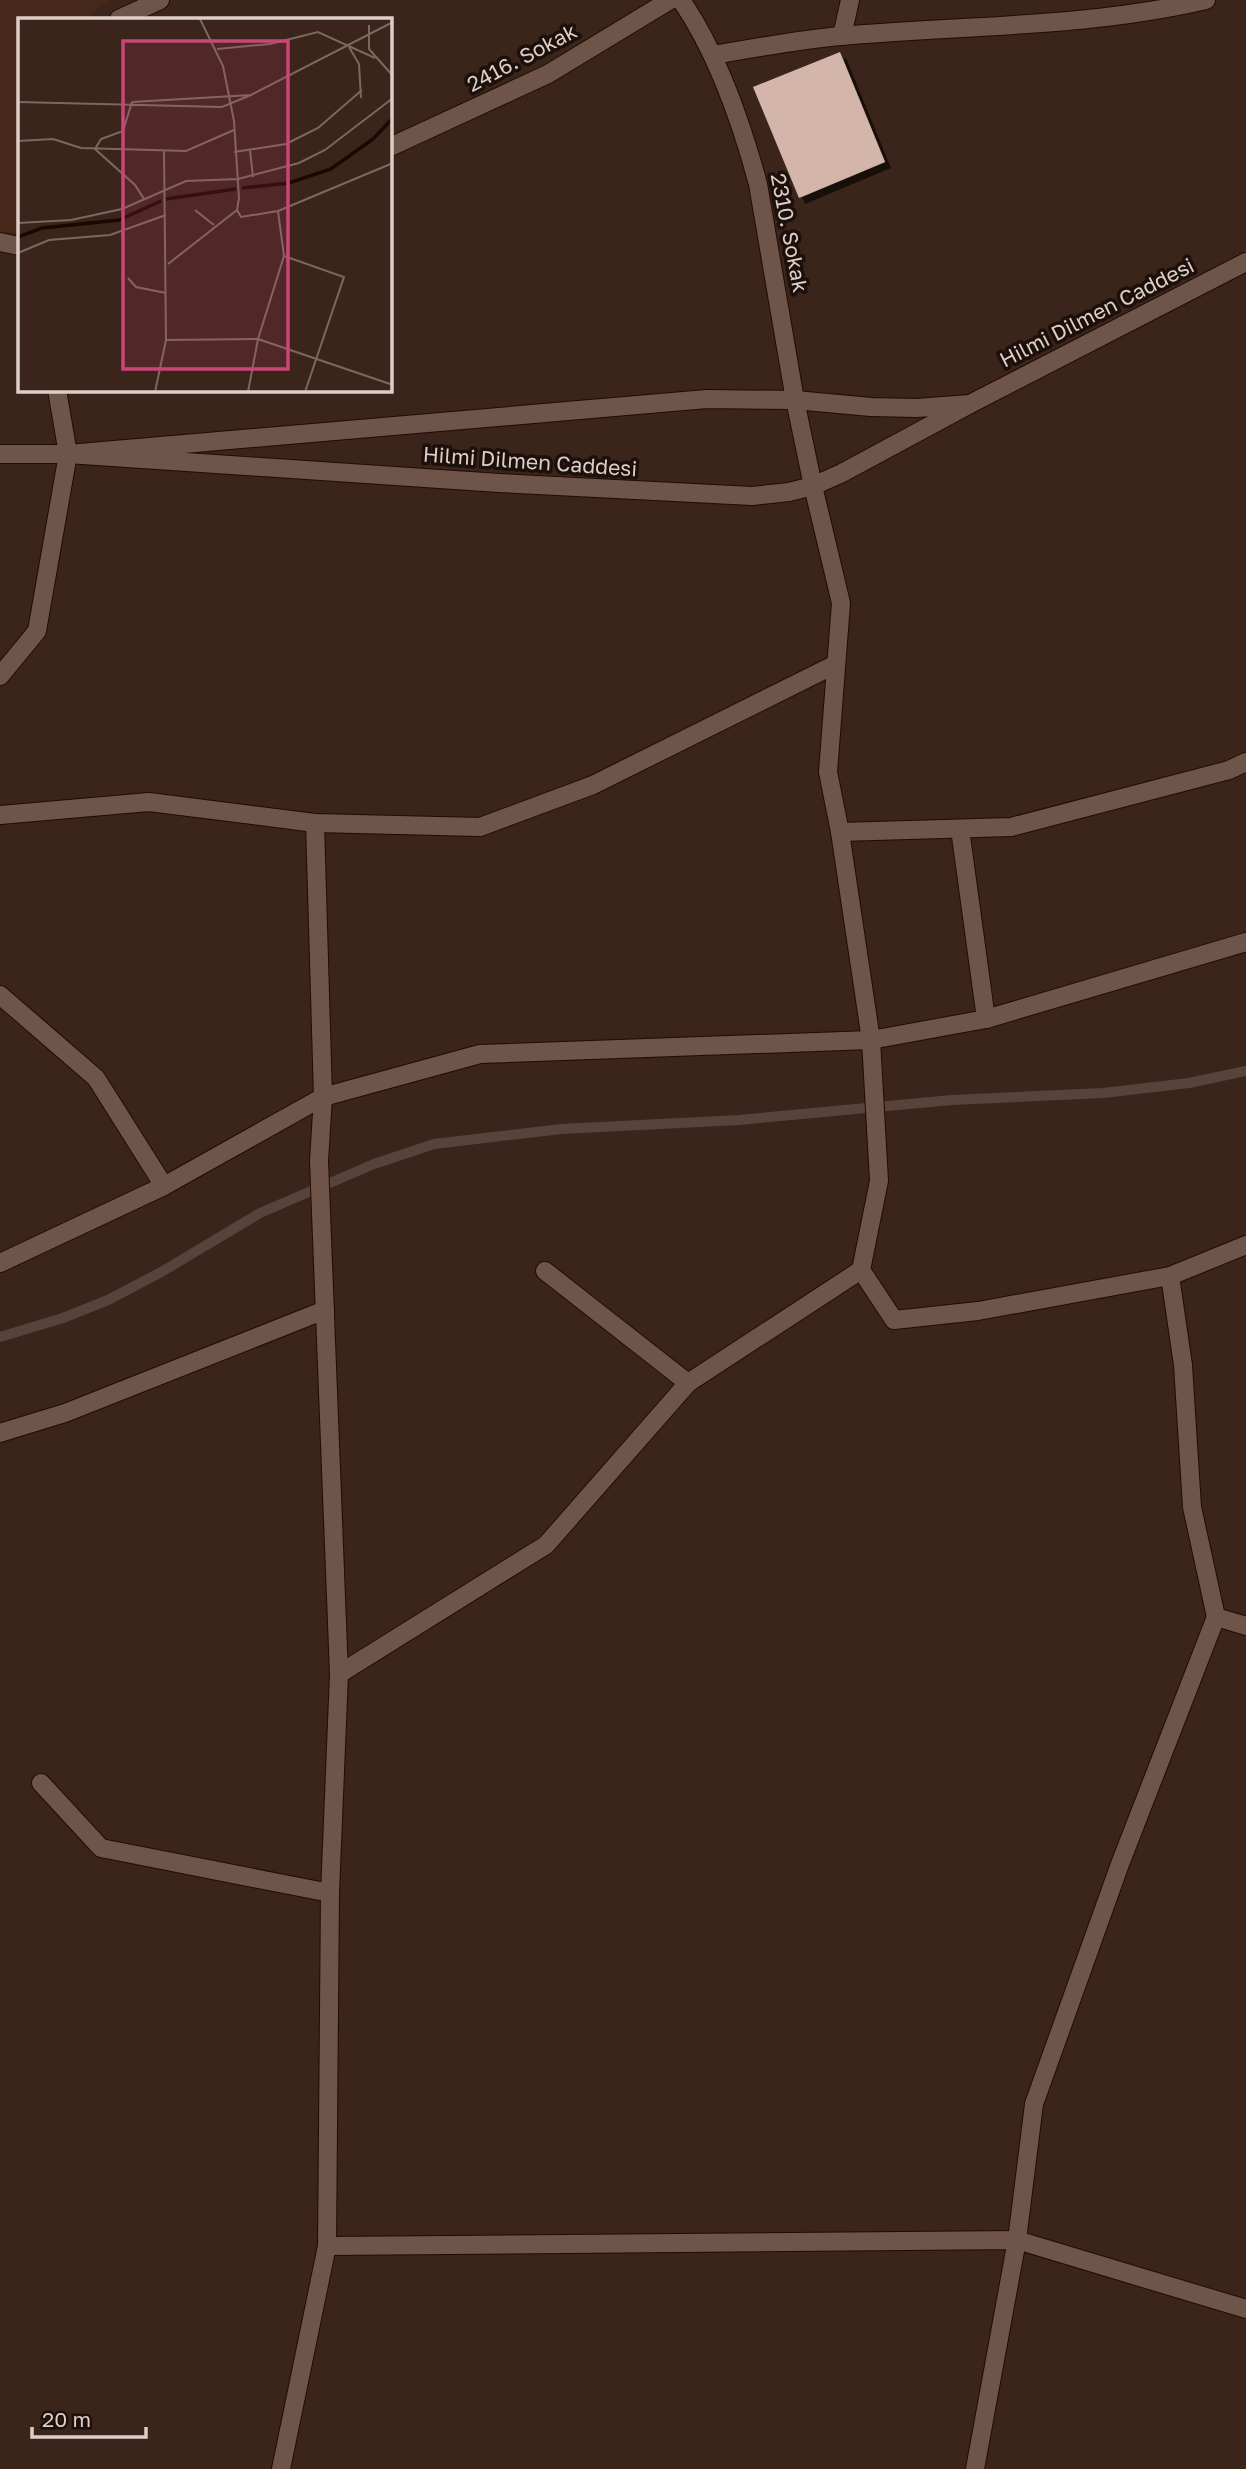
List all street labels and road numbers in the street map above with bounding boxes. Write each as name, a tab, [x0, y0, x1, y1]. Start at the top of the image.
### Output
street label: 2416. Sokak	[462, 17, 581, 97]
street label: 2310. Sokak	[766, 171, 814, 295]
street label: Hilmi Dilmen Caddesi	[995, 252, 1198, 372]
street label: Hilmi Dilmen Caddesi	[422, 441, 638, 481]

